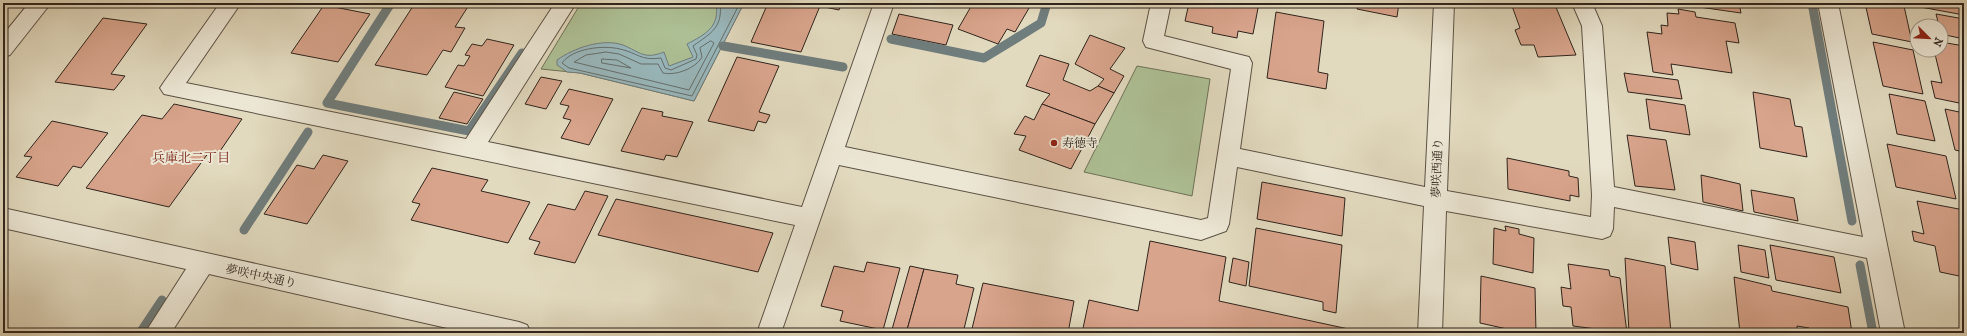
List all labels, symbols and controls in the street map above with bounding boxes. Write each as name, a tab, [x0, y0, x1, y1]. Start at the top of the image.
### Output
north arrow	[1909, 18, 1949, 58]
text: N	[1930, 35, 1945, 49]
place label: 寿徳寺	[1062, 136, 1098, 150]
marker: 寿徳寺	[1049, 138, 1059, 148]
street label: 夢咲西通り	[1429, 138, 1445, 198]
district label: 兵庫北二丁目	[152, 150, 230, 165]
street label: 夢咲中央通り	[224, 262, 298, 290]

